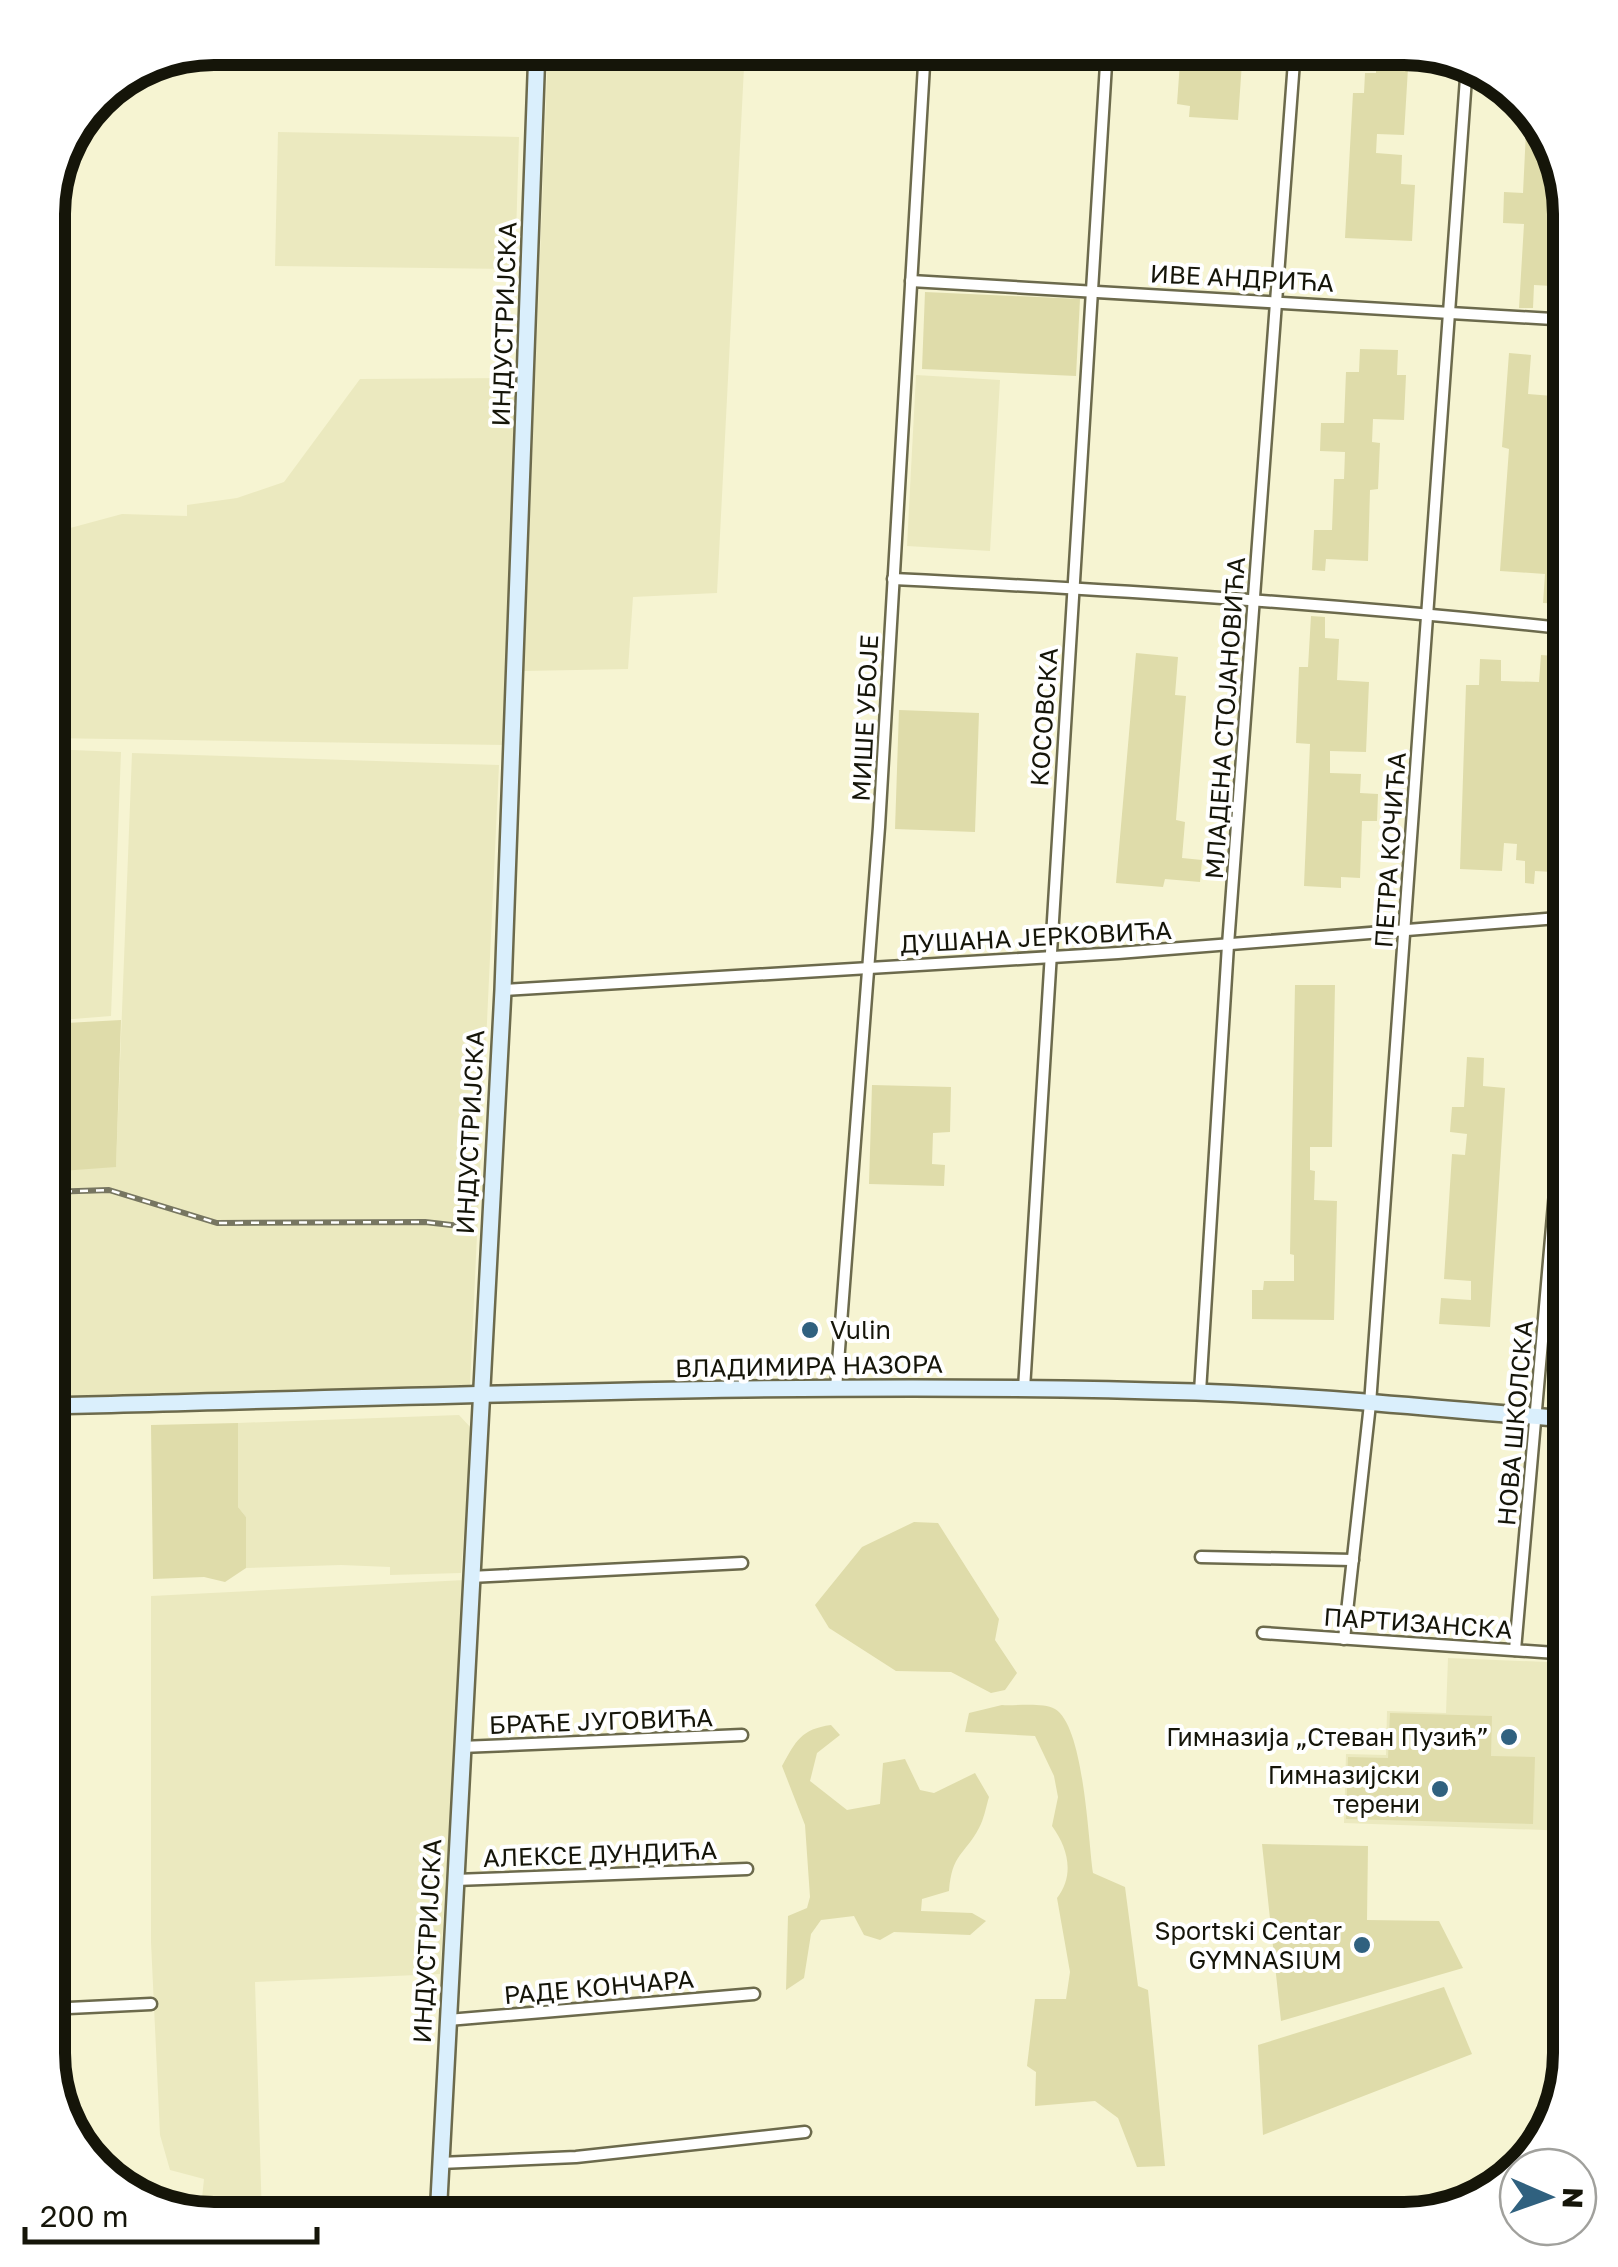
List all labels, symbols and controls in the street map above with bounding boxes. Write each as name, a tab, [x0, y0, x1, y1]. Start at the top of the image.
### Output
street label: ИНДУСТРИЈСКА	[484, 221, 523, 427]
street label: ИВЕ АНДРИЋА	[1149, 257, 1335, 298]
street label: МЛАДЕНА СТОЈАНОВИЋА	[1198, 555, 1251, 880]
street label: МИШЕ УБОЈЕ	[845, 634, 884, 802]
street label: КОСОВСКА	[1023, 646, 1064, 788]
street label: ПЕТРА КОЧИЋА	[1367, 751, 1412, 949]
street label: ДУШАНА ЈЕРКОВИЋА	[899, 914, 1173, 959]
street label: ИНДУСТРИЈСКА	[449, 1029, 490, 1235]
place label: Vulin	[830, 1314, 891, 1345]
marker: Vulin	[799, 1319, 821, 1341]
street label: НОВА ШКОЛСКА	[1490, 1319, 1539, 1527]
street label: ВЛАДИМИРА НАЗОРА	[675, 1348, 943, 1383]
street label: ПАРТИЗАНСКА	[1323, 1600, 1514, 1645]
street label: БРАЋЕ ЈУГОВИЋА	[488, 1701, 714, 1740]
place label: Гимназија „Стеван Пузић”	[1166, 1721, 1489, 1752]
marker: Гимназија „Стеван Пузић”	[1498, 1726, 1520, 1748]
place label: Гимназијски терени	[1268, 1759, 1420, 1819]
marker: Гимназијски терени	[1429, 1778, 1451, 1800]
street label: АЛЕКСЕ ДУНДИЋА	[482, 1834, 718, 1873]
street label: ИНДУСТРИЈСКА	[406, 1838, 447, 2044]
place label: Sportski Centar GYMNASIUM	[1155, 1915, 1342, 1975]
marker: Sportski Centar GYMNASIUM	[1351, 1934, 1373, 1956]
street label: РАДЕ КОНЧАРА	[503, 1963, 696, 2010]
north arrow	[1498, 2147, 1598, 2247]
scale bar	[25, 2182, 318, 2244]
text: N	[1557, 2187, 1590, 2209]
text: 200 m	[40, 2198, 129, 2234]

